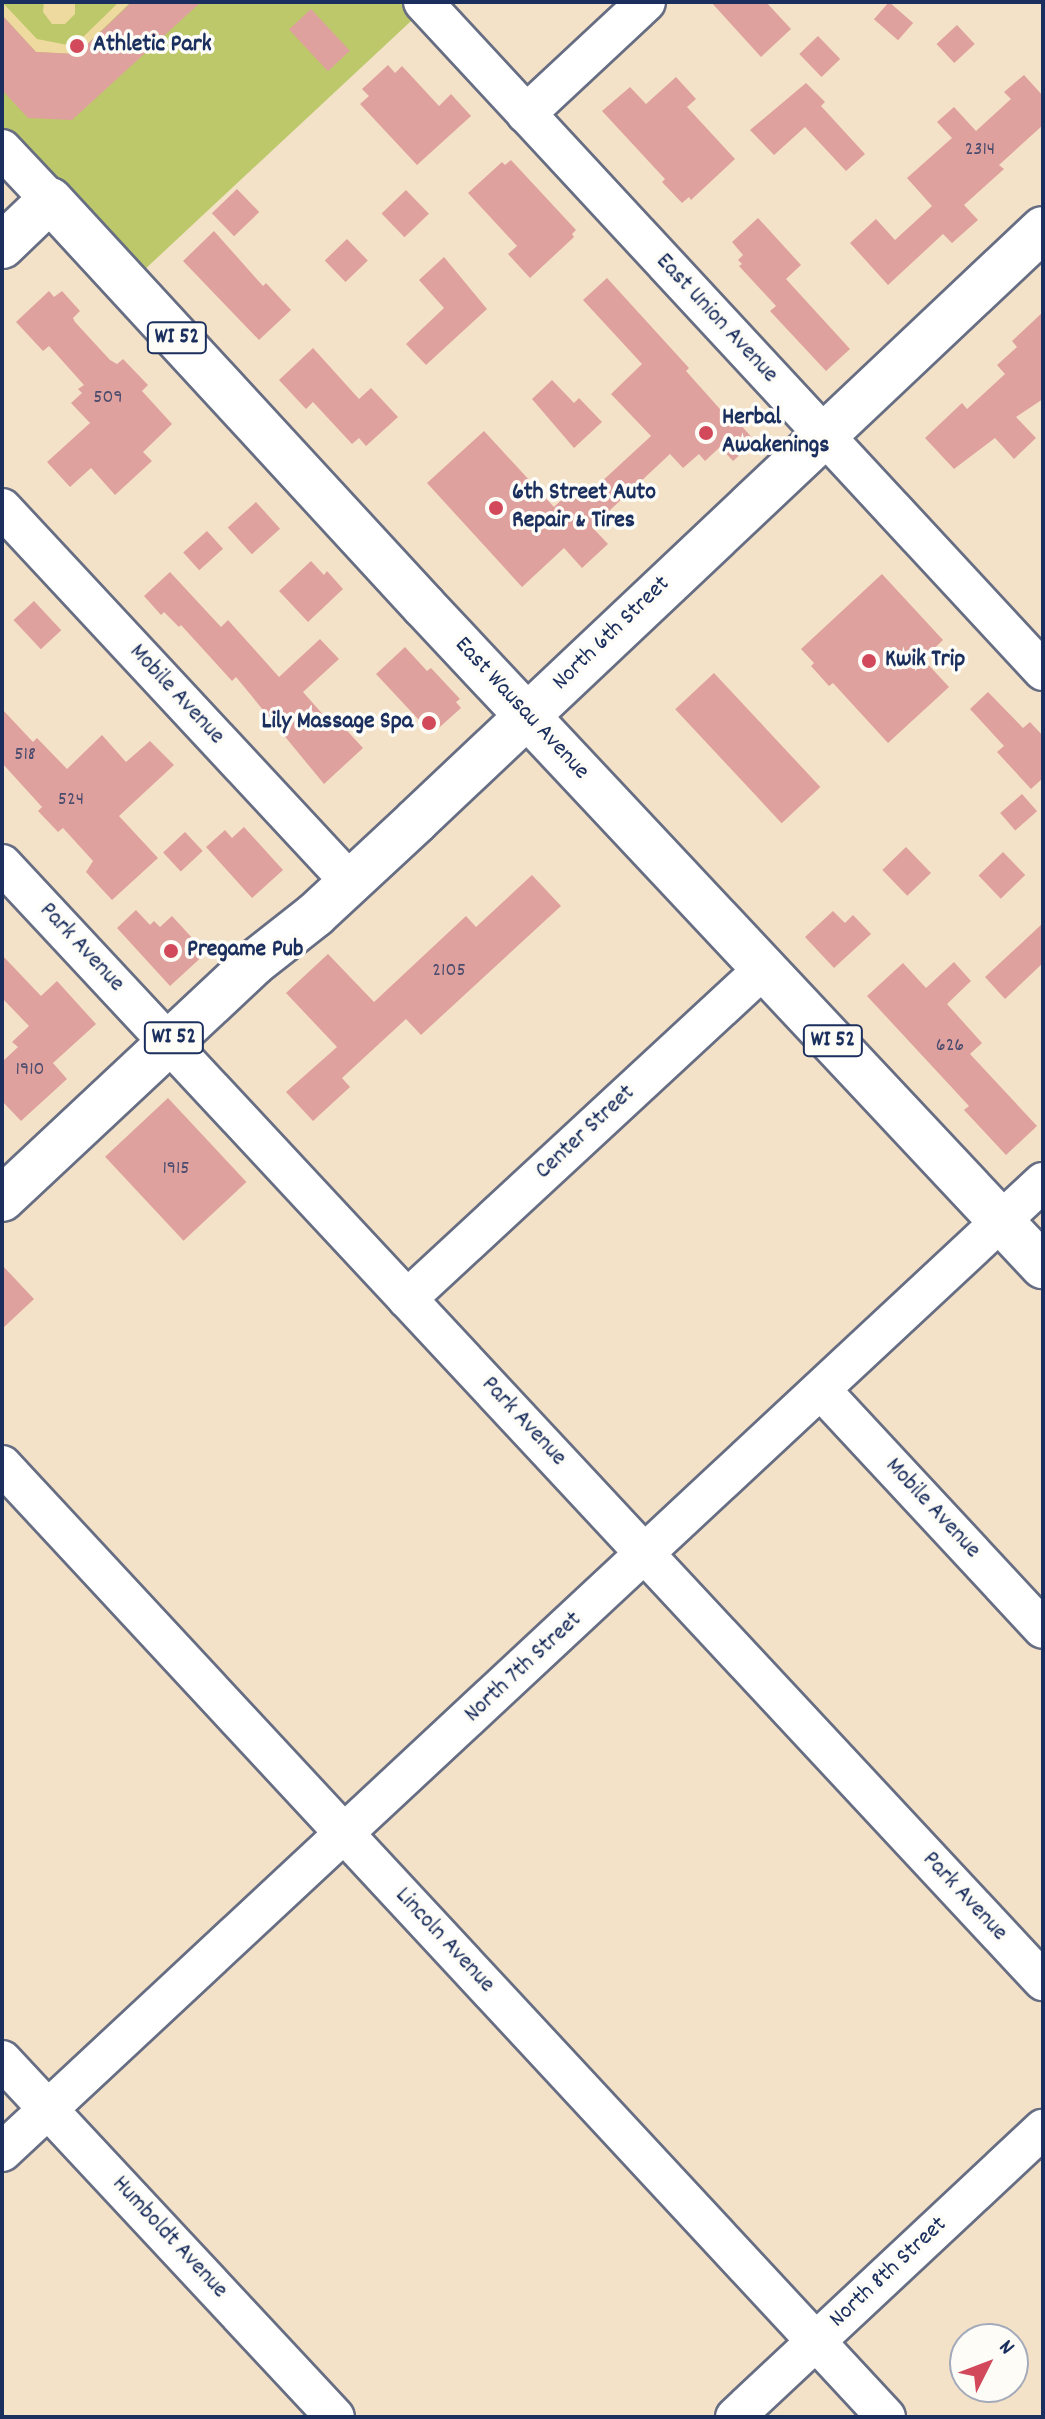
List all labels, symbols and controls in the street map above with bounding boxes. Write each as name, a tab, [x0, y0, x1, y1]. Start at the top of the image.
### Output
place label: Athletic Park	[93, 32, 212, 60]
marker: Athletic Park	[68, 37, 86, 55]
house number: 2314	[965, 138, 995, 162]
street label: East Union Avenue	[649, 248, 783, 390]
road number: WI 52	[145, 320, 209, 356]
house number: 509	[93, 386, 123, 410]
place label: Herbal Awakenings	[722, 405, 829, 461]
marker: Herbal Awakenings	[697, 424, 715, 442]
place label: 6th Street Auto Repair & Tires	[512, 480, 656, 536]
marker: 6th Street Auto Repair & Tires	[487, 499, 505, 517]
street label: North 6th Street	[547, 571, 677, 697]
street label: East Wausau Avenue	[447, 632, 595, 786]
street label: Mobile Avenue	[122, 639, 230, 751]
place label: Kwik Trip	[885, 647, 965, 675]
marker: Kwik Trip	[860, 652, 878, 670]
place label: Lily Massage Spa	[262, 709, 413, 737]
marker: Lily Massage Spa	[420, 714, 438, 732]
house number: 518	[14, 743, 36, 767]
house number: 524	[58, 788, 84, 812]
street label: Park Avenue	[32, 897, 130, 999]
place label: Pregame Pub	[187, 937, 303, 965]
marker: Pregame Pub	[162, 942, 180, 960]
house number: 2105	[432, 959, 466, 983]
road number: WI 52	[142, 1020, 206, 1056]
road number: WI 52	[801, 1023, 865, 1059]
house number: 626	[936, 1034, 964, 1058]
house number: 1910	[16, 1058, 44, 1082]
street label: Center Street	[530, 1080, 642, 1186]
house number: 1915	[162, 1157, 190, 1181]
street label: Park Avenue	[474, 1371, 572, 1473]
street label: Mobile Avenue	[878, 1453, 986, 1565]
street label: North 7th Street	[459, 1606, 589, 1730]
street label: Park Avenue	[915, 1846, 1013, 1948]
street label: Lincoln Avenue	[388, 1882, 500, 2000]
street label: Humboldt Avenue	[105, 2171, 233, 2305]
street label: North 8th Street	[824, 2211, 954, 2335]
north arrow	[949, 2323, 1029, 2403]
text: N	[991, 2334, 1021, 2362]

